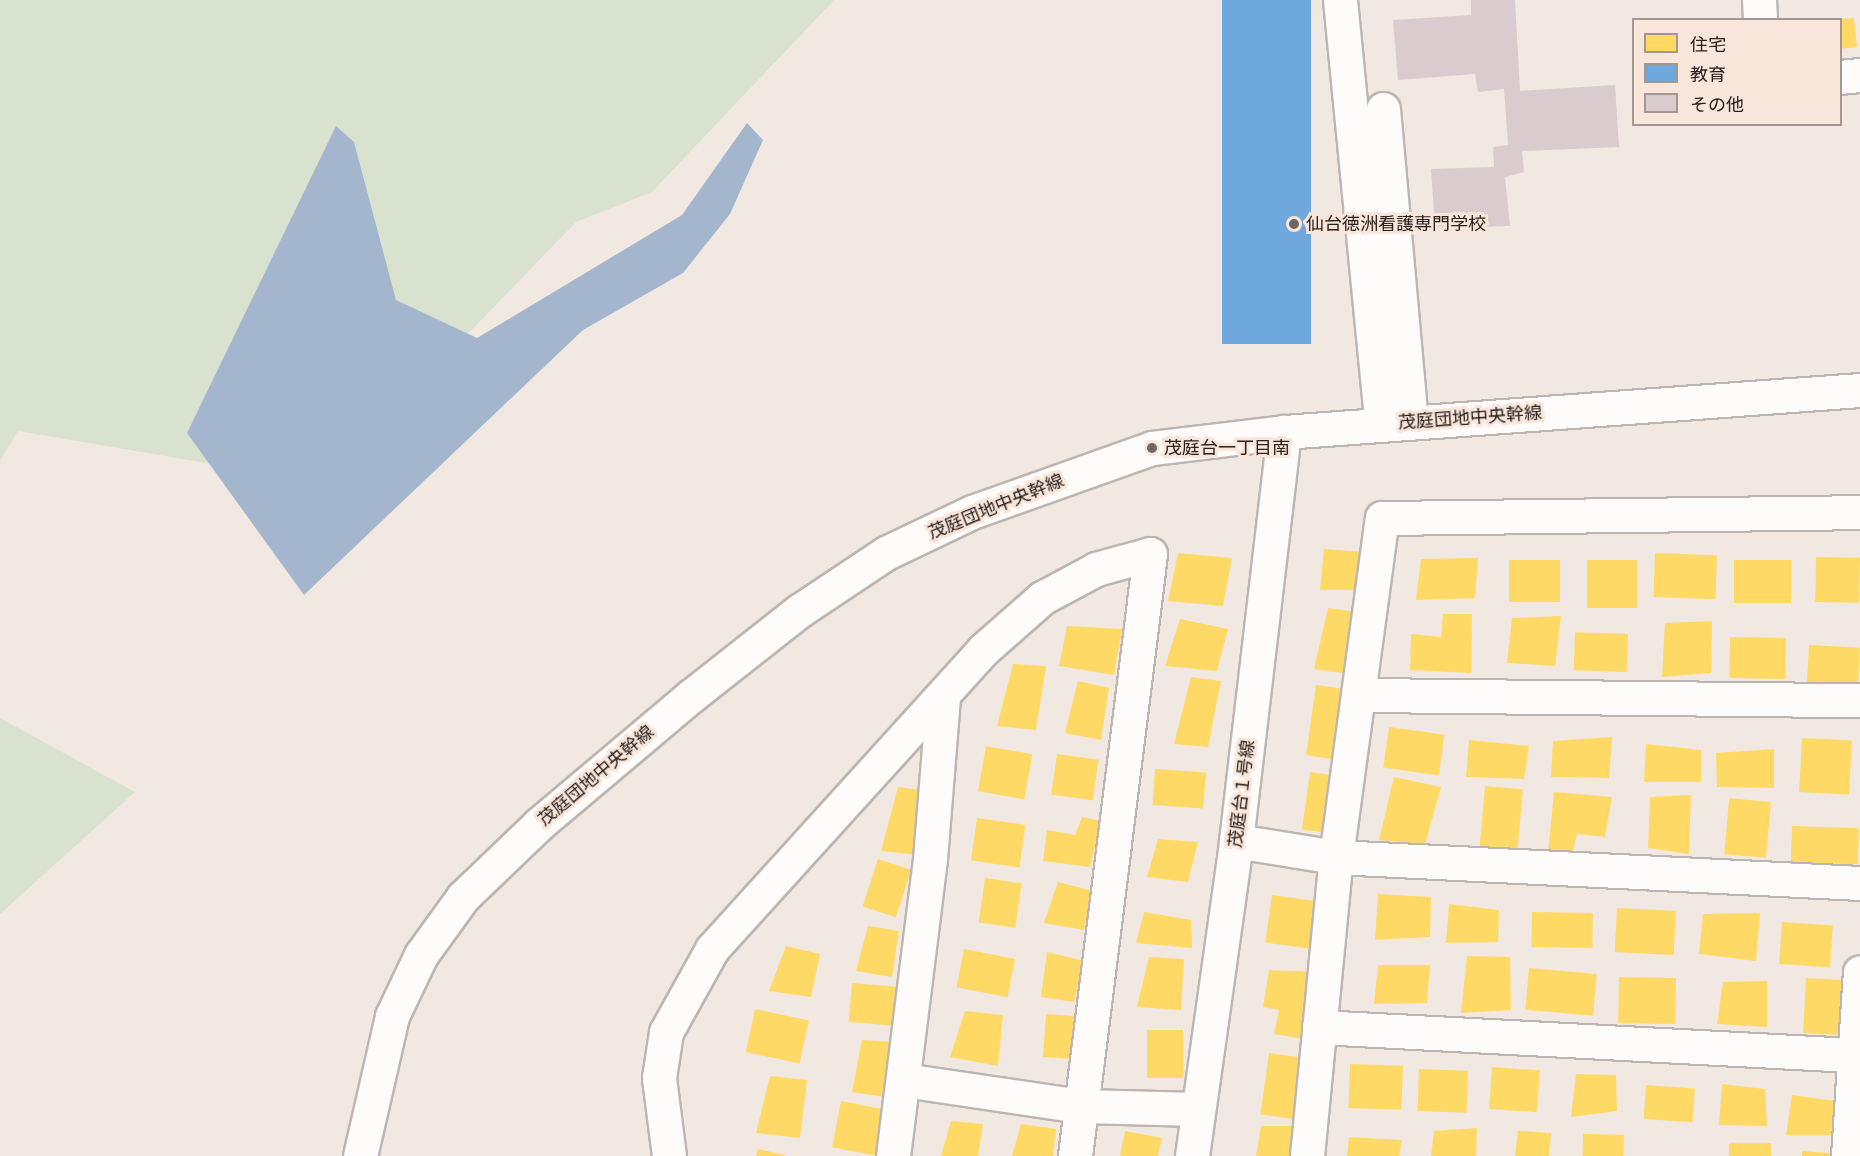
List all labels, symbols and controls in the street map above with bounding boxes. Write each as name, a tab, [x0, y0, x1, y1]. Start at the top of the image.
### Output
legend	[1632, 18, 1842, 126]
text: 住宅	[1690, 33, 1726, 56]
text: 教育	[1690, 63, 1726, 86]
text: その他	[1690, 93, 1744, 116]
place label: 仙台徳洲看護専門学校	[1306, 213, 1486, 235]
marker: 仙台徳洲看護専門学校	[1287, 217, 1301, 231]
street label: 茂庭団地中央幹線	[1397, 402, 1543, 434]
place label: 茂庭台一丁目南	[1164, 437, 1290, 459]
marker: 茂庭台一丁目南	[1145, 441, 1159, 455]
street label: 茂庭団地中央幹線	[925, 470, 1067, 544]
street label: 茂庭団地中央幹線	[534, 721, 658, 831]
street label: 茂庭台１号線	[1225, 739, 1259, 849]

